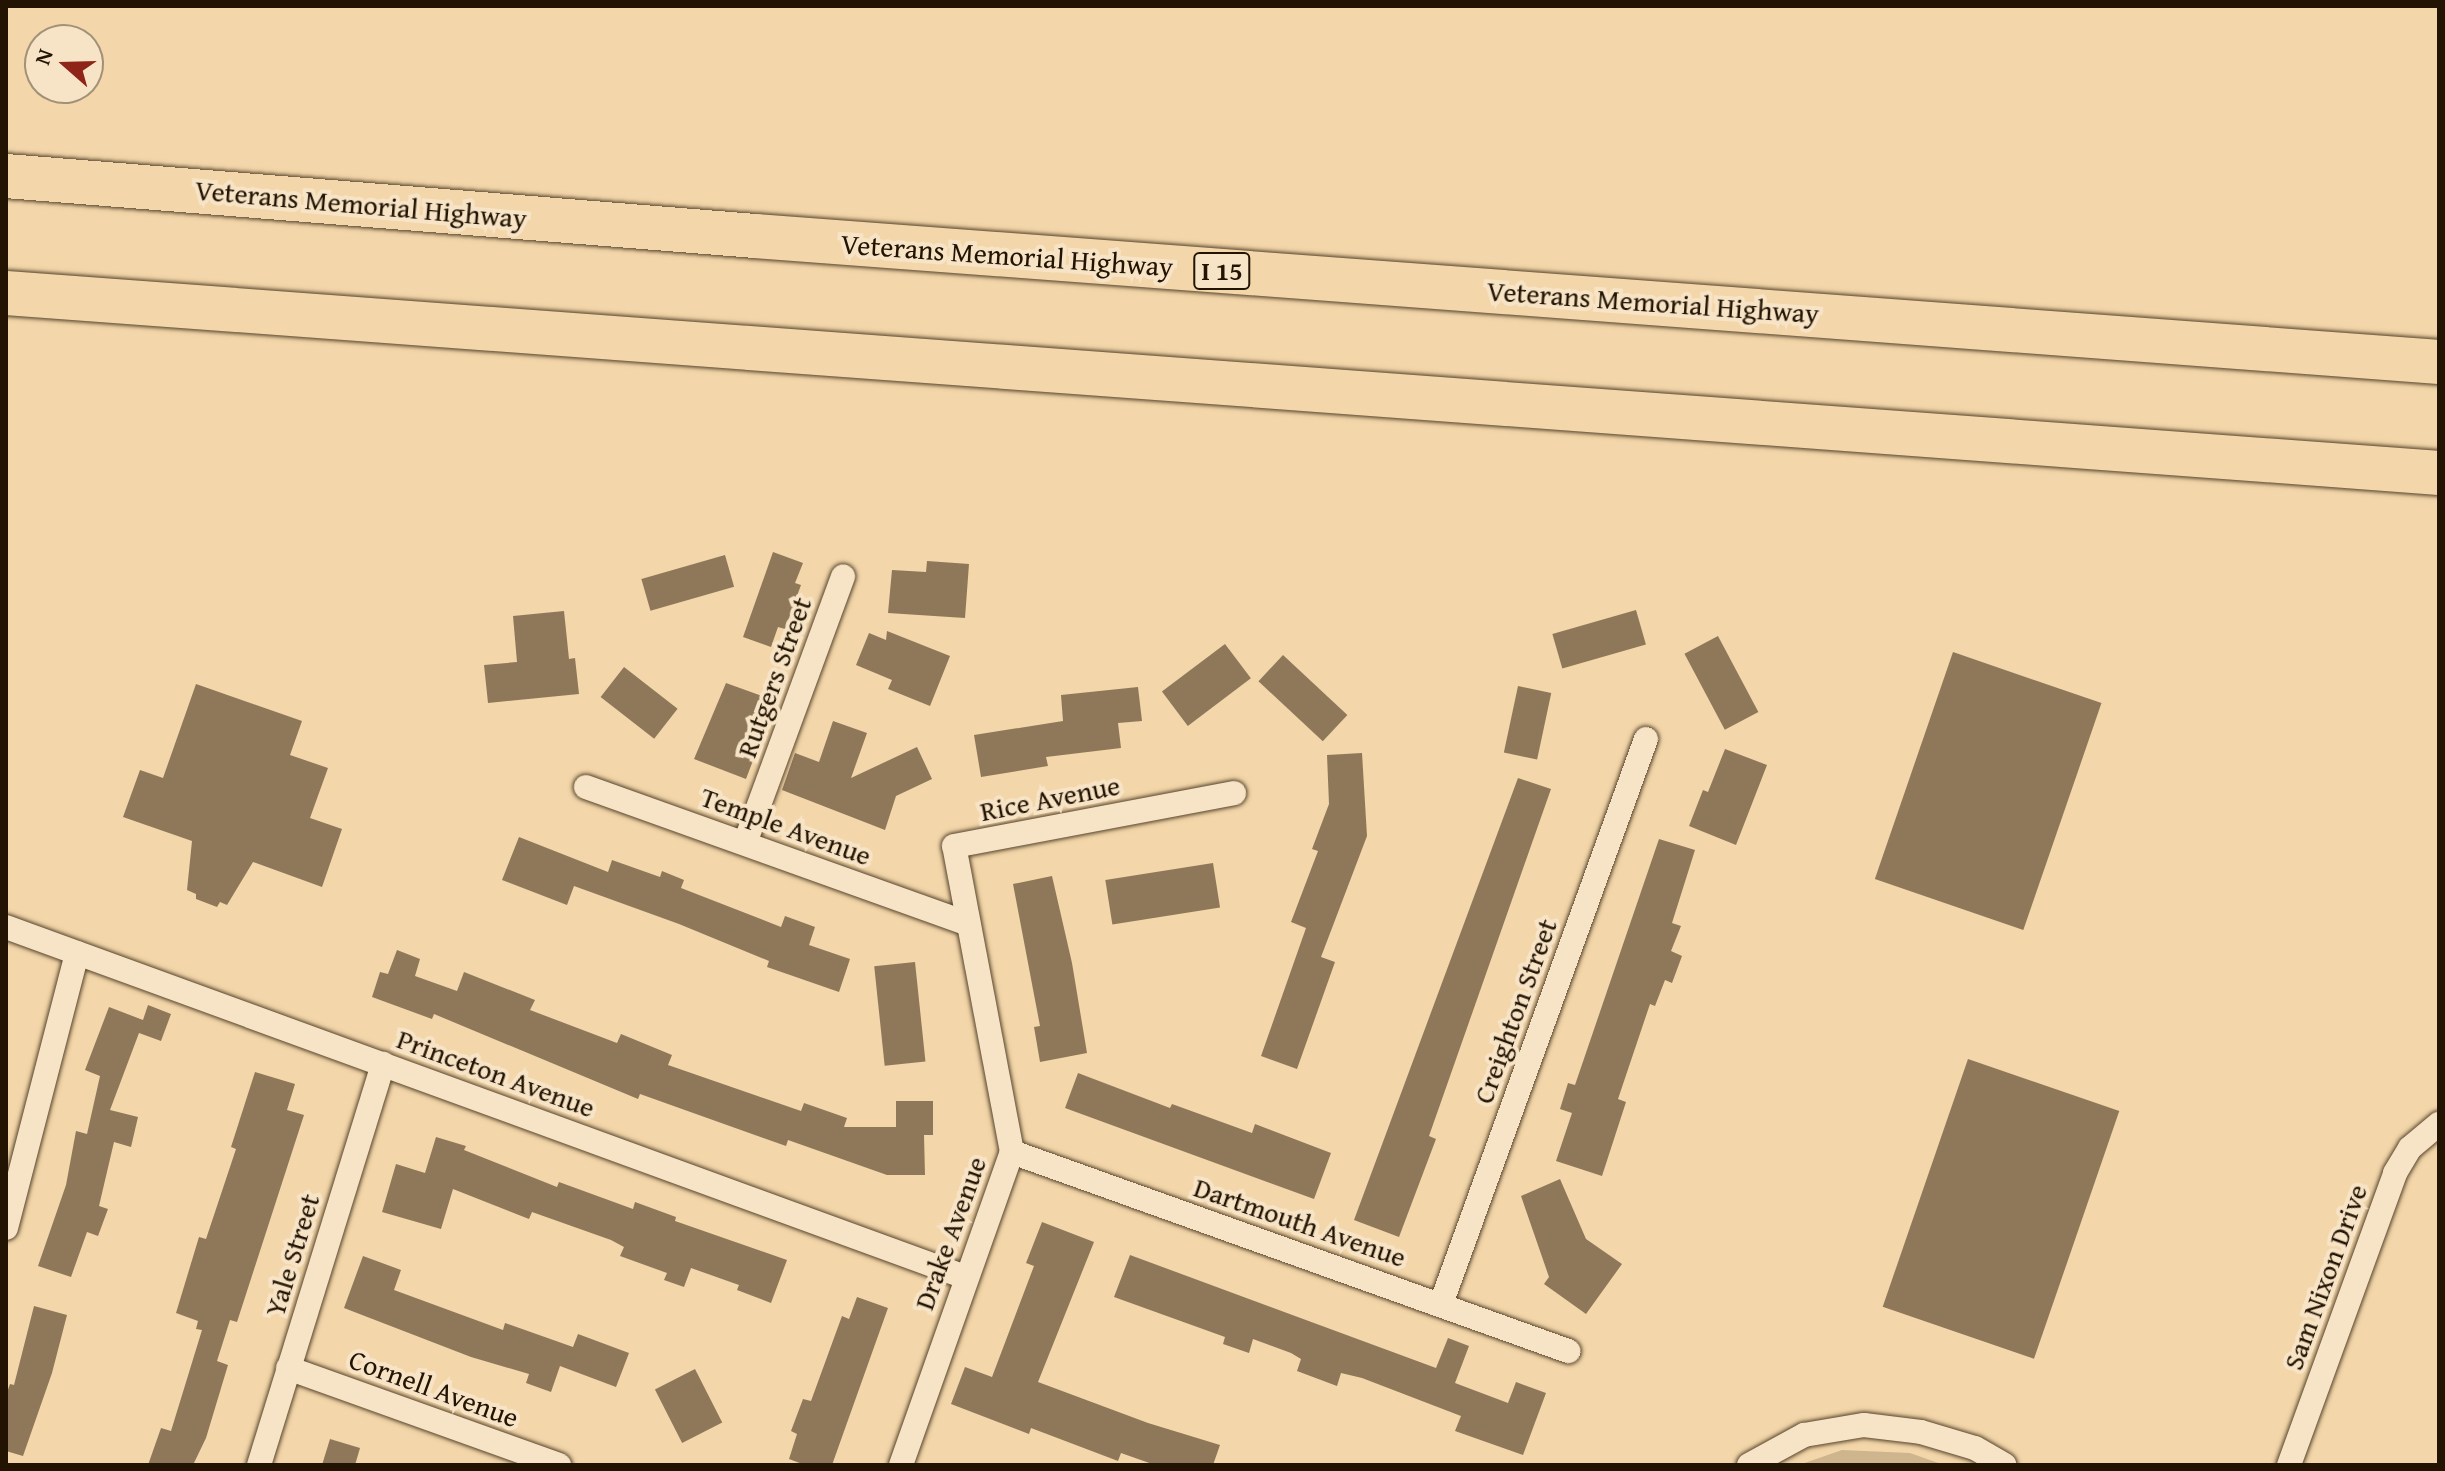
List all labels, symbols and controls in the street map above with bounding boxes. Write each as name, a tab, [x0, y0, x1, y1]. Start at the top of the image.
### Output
north arrow	[24, 24, 104, 104]
text: N	[26, 44, 61, 69]
street label: Veterans Memorial Highway	[194, 173, 528, 235]
street label: Veterans Memorial Highway	[840, 227, 1174, 283]
road number: I 15	[1192, 249, 1252, 293]
street label: Veterans Memorial Highway	[1486, 274, 1820, 330]
street label: Rutgers Street	[730, 592, 818, 762]
street label: Rice Avenue	[977, 768, 1123, 828]
street label: Temple Avenue	[696, 780, 876, 872]
street label: Creighton Street	[1466, 914, 1564, 1108]
street label: Princeton Avenue	[393, 1022, 599, 1124]
street label: Drake Avenue	[907, 1152, 993, 1314]
street label: Dartmouth Avenue	[1190, 1170, 1410, 1274]
street label: Sam Nixon Drive	[2276, 1180, 2374, 1374]
street label: Yale Street	[257, 1190, 327, 1320]
street label: Cornell Avenue	[345, 1342, 523, 1434]

